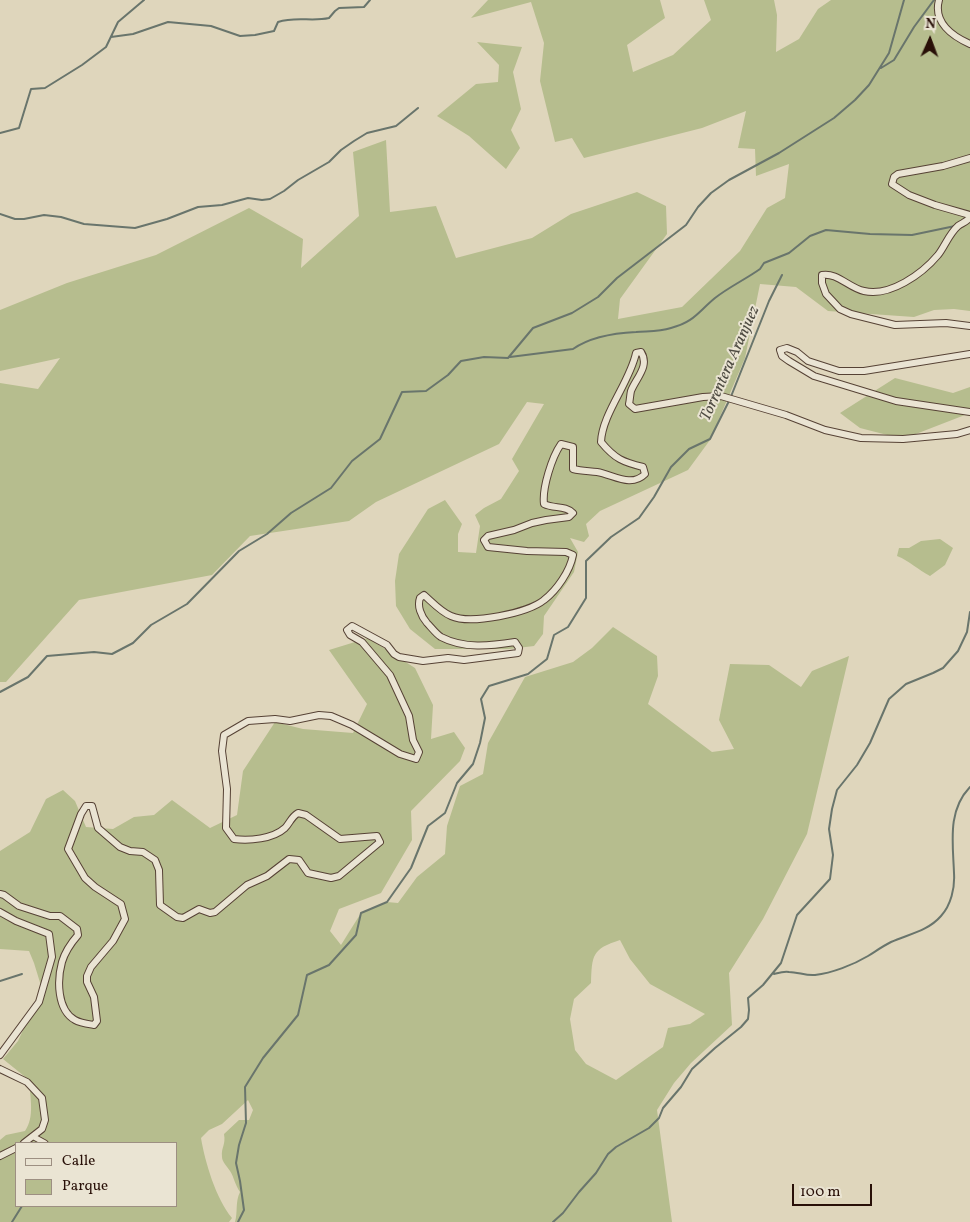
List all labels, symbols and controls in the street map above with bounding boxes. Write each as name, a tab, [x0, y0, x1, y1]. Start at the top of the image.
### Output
north arrow	[905, 15, 955, 65]
text: N	[925, 15, 936, 34]
water label: Torrentera Aranjuez	[697, 304, 765, 424]
legend	[15, 1142, 178, 1207]
text: Calle	[62, 1151, 95, 1172]
scale bar	[795, 1174, 875, 1206]
text: Parque	[62, 1176, 108, 1197]
text: 100 m	[800, 1182, 840, 1203]

